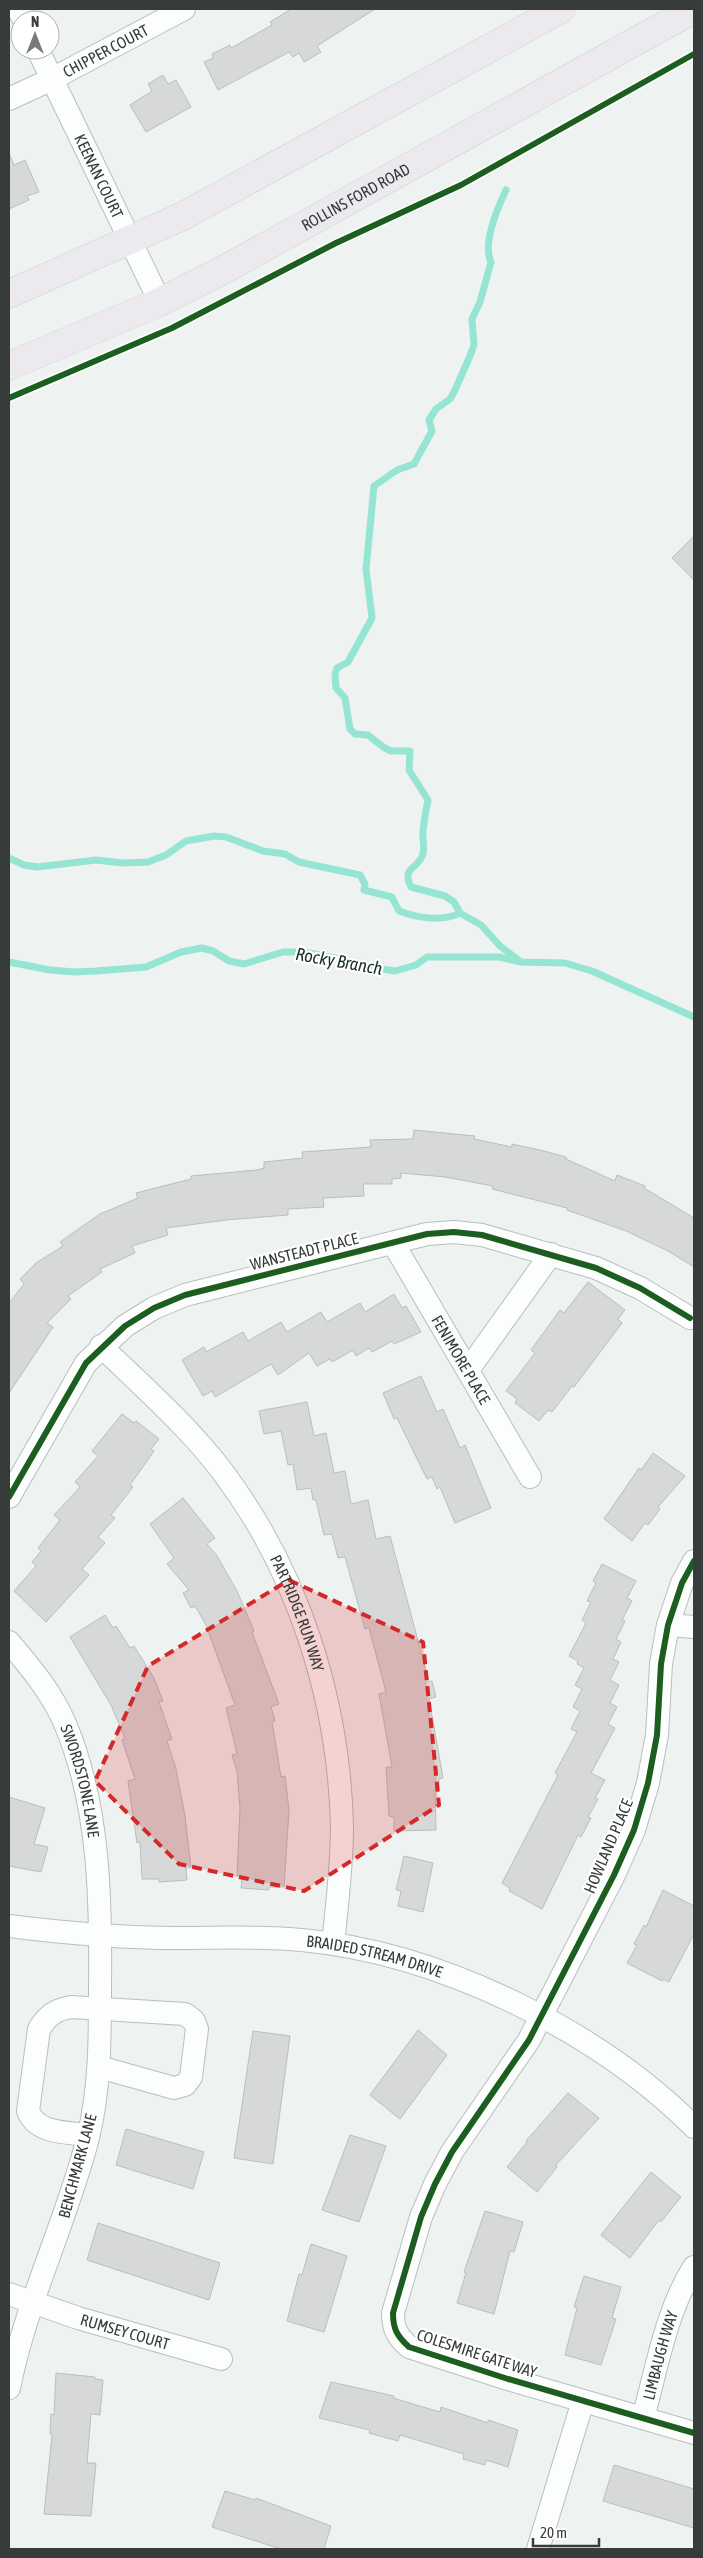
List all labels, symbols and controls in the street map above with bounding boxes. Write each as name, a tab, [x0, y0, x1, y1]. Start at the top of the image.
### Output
north arrow	[10, 10, 60, 60]
text: N	[31, 14, 39, 30]
street label: CHIPPER COURT	[60, 21, 151, 81]
street label: KEENAN COURT	[71, 131, 127, 221]
street label: ROLLINS FORD ROAD	[298, 160, 413, 234]
water label: Rocky Branch	[294, 943, 384, 979]
street label: WANSTEADT PLACE	[248, 1229, 360, 1273]
street label: FENIMORE PLACE	[428, 1312, 494, 1407]
street label: PARTRIDGE RUN WAY	[267, 1552, 328, 1674]
street label: SWORDSTONE LANE	[57, 1722, 103, 1839]
street label: HOWLAND PLACE	[580, 1796, 636, 1896]
street label: BRAIDED STREAM DRIVE	[305, 1931, 445, 1981]
street label: BENCHMARK LANE	[54, 2112, 100, 2220]
street label: LIMBAUGH WAY	[639, 2308, 681, 2402]
street label: RUMSEY COURT	[78, 2310, 172, 2353]
street label: COLESMIRE GATE WAY	[415, 2325, 540, 2381]
scale bar	[533, 2516, 599, 2548]
text: 20 m	[540, 2524, 567, 2541]

